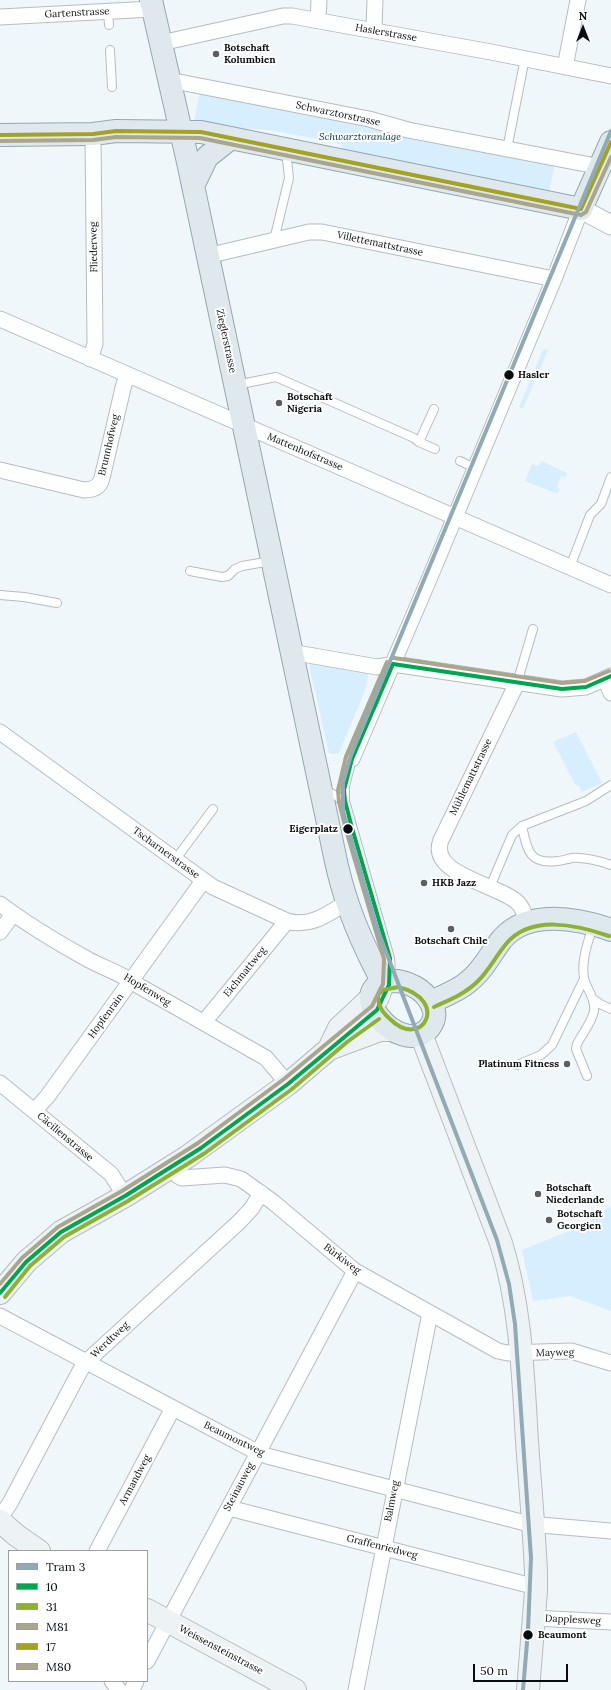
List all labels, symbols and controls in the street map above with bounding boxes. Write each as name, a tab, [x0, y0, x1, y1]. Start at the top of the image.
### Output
street label: Gartenstrasse	[44, 5, 110, 21]
north arrow	[563, 8, 603, 48]
text: N	[579, 9, 587, 23]
street label: Haslerstrasse	[354, 22, 418, 44]
place label: Botschaft Kolumbien	[224, 42, 276, 66]
marker: Botschaft Kolumbien	[211, 49, 221, 59]
street label: Schwarztorstrasse	[295, 99, 381, 129]
park label: Schwarztoranlage	[319, 131, 401, 143]
street label: Fliederweg	[88, 221, 100, 273]
street label: Villettemattstrasse	[336, 229, 424, 259]
street label: Zieglerstrasse	[213, 308, 239, 374]
marker: Hasler	[502, 368, 516, 382]
place label: Hasler	[518, 369, 549, 381]
place label: Botschaft Nigeria	[287, 391, 333, 414]
marker: Botschaft Nigeria	[274, 398, 284, 408]
street label: Brunnhofweg	[96, 413, 122, 477]
street label: Mattenhofstrasse	[265, 431, 345, 473]
street label: Mühlemattstrasse	[447, 737, 495, 817]
marker: Eigerplatz	[341, 822, 355, 836]
place label: Eigerplatz	[289, 823, 338, 835]
street label: Tscharnerstrasse	[130, 825, 202, 881]
place label: HKB Jazz	[432, 877, 476, 889]
marker: HKB Jazz	[419, 878, 429, 888]
marker: Botschaft Chile	[446, 924, 456, 934]
place label: Botschaft Chile	[414, 935, 488, 947]
street label: Eichmattweg	[221, 944, 269, 1000]
street label: Hopfenweg	[121, 971, 173, 1009]
street label: Hopfenrain	[86, 991, 126, 1041]
place label: Platinum Fitness	[478, 1058, 559, 1070]
marker: Platinum Fitness	[562, 1059, 572, 1069]
street label: Cäcilienstrasse	[34, 1110, 96, 1164]
place label: Botschaft Niederlande	[546, 1182, 604, 1206]
marker: Botschaft Niederlande	[533, 1189, 543, 1199]
place label: Botschaft Georgien	[557, 1208, 603, 1232]
marker: Botschaft Georgien	[544, 1215, 554, 1225]
street label: Bürkiweg	[321, 1241, 363, 1277]
street label: Werdtweg	[88, 1319, 132, 1361]
street label: Mayweg	[536, 1347, 574, 1359]
street label: Beaumontweg	[202, 1419, 266, 1459]
street label: Armandweg	[117, 1453, 153, 1507]
street label: Steinauweg	[221, 1460, 257, 1514]
street label: Balmweg	[382, 1479, 402, 1523]
street label: Graffenriedweg	[345, 1532, 419, 1562]
legend	[8, 1550, 148, 1682]
text: Tram 3	[46, 1559, 85, 1574]
text: 10	[46, 1579, 58, 1594]
text: 31	[46, 1599, 57, 1614]
street label: Dapplesweg	[545, 1613, 601, 1627]
text: M81	[46, 1619, 68, 1634]
street label: Weissensteinstrasse	[177, 1623, 265, 1677]
marker: Beaumont	[521, 1628, 535, 1642]
place label: Beaumont	[538, 1629, 587, 1641]
text: 17	[46, 1639, 56, 1654]
scale bar	[475, 1656, 570, 1682]
text: M80	[46, 1659, 71, 1674]
text: 50 m	[480, 1663, 508, 1678]

